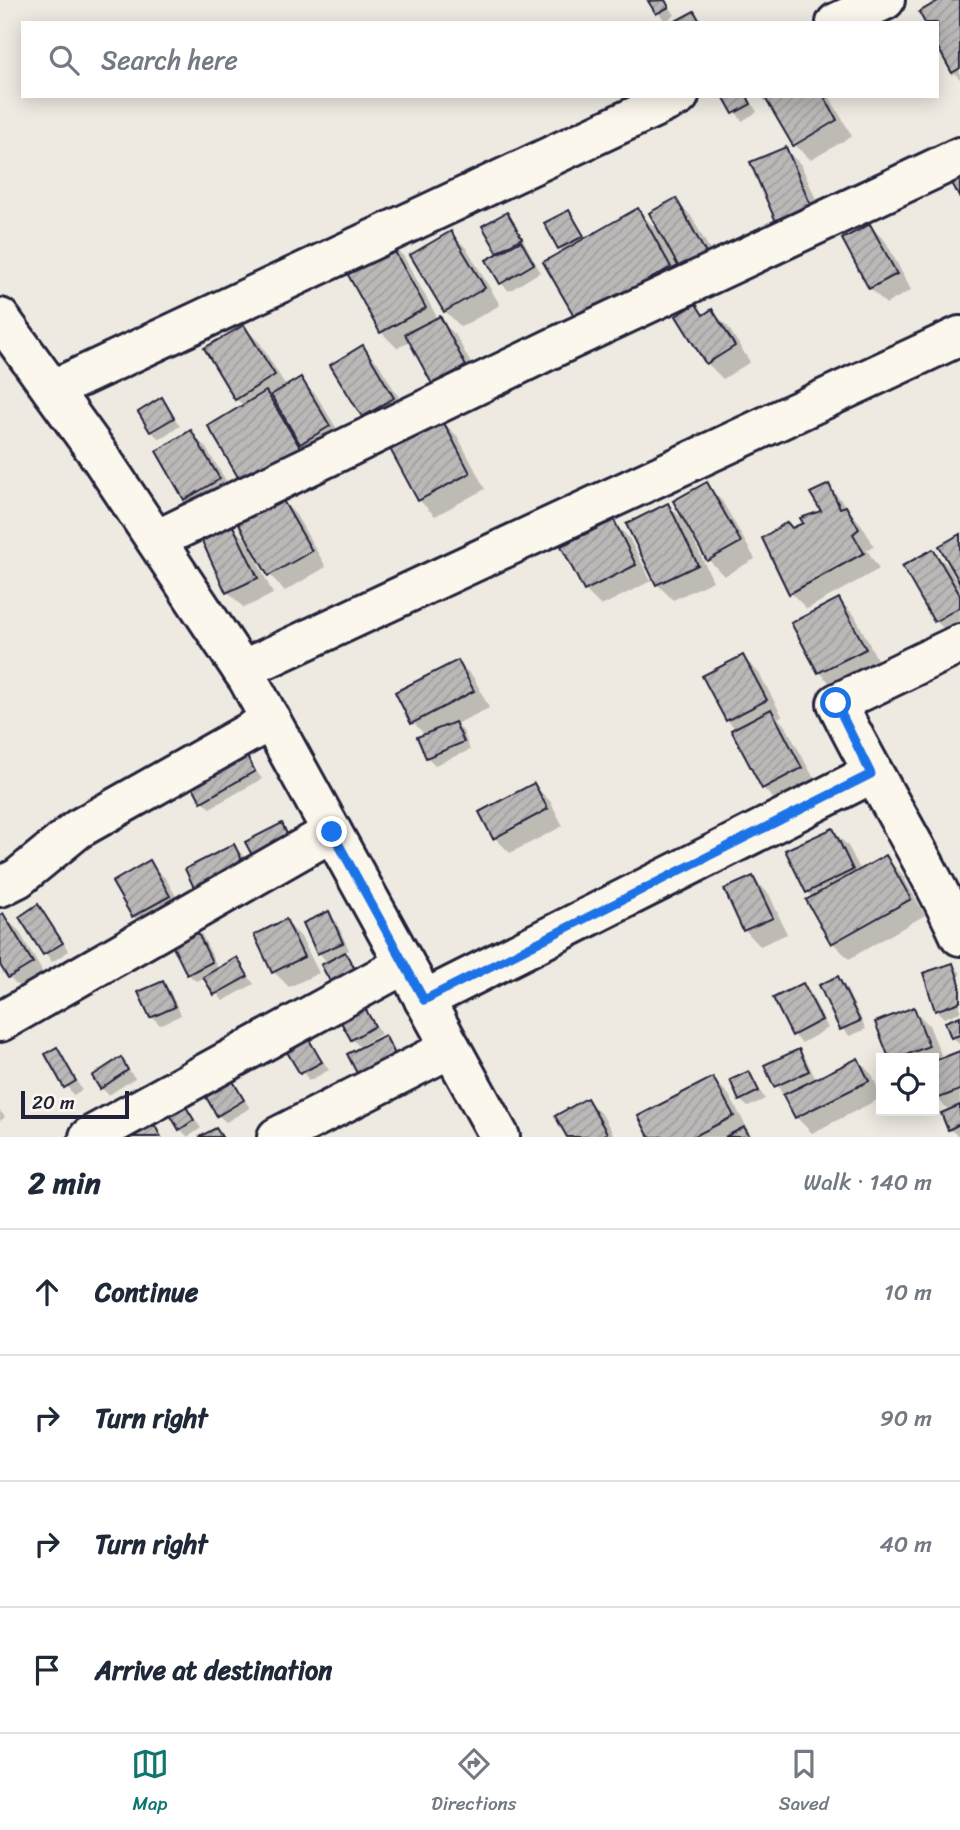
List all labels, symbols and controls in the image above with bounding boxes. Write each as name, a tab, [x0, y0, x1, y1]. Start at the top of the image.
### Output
search box	[21, 21, 939, 98]
text: Search here	[101, 37, 238, 83]
icon: search	[45, 41, 83, 79]
route start	[820, 687, 851, 718]
route end	[316, 816, 347, 847]
map controls	[876, 1053, 939, 1116]
button: locate	[876, 1053, 939, 1116]
text: 20 m	[32, 1086, 75, 1119]
scale bar	[21, 1088, 130, 1120]
text: 2 min	[28, 1156, 101, 1210]
text: Walk · 140 m	[803, 1162, 932, 1203]
text: Continue	[95, 1269, 198, 1315]
text: 10 m	[884, 1272, 932, 1313]
icon: ahead	[28, 1273, 66, 1311]
text: Turn right	[95, 1395, 208, 1441]
text: 90 m	[880, 1398, 932, 1439]
icon: right	[28, 1399, 66, 1437]
text: Turn right	[95, 1521, 208, 1567]
text: 40 m	[879, 1524, 932, 1565]
icon: right	[28, 1525, 66, 1563]
text: Arrive at destination	[95, 1647, 332, 1693]
icon: arrive	[28, 1651, 66, 1689]
tab: Map	[131, 1745, 169, 1820]
tab: Directions	[431, 1745, 517, 1820]
tab: Saved	[779, 1745, 829, 1820]

